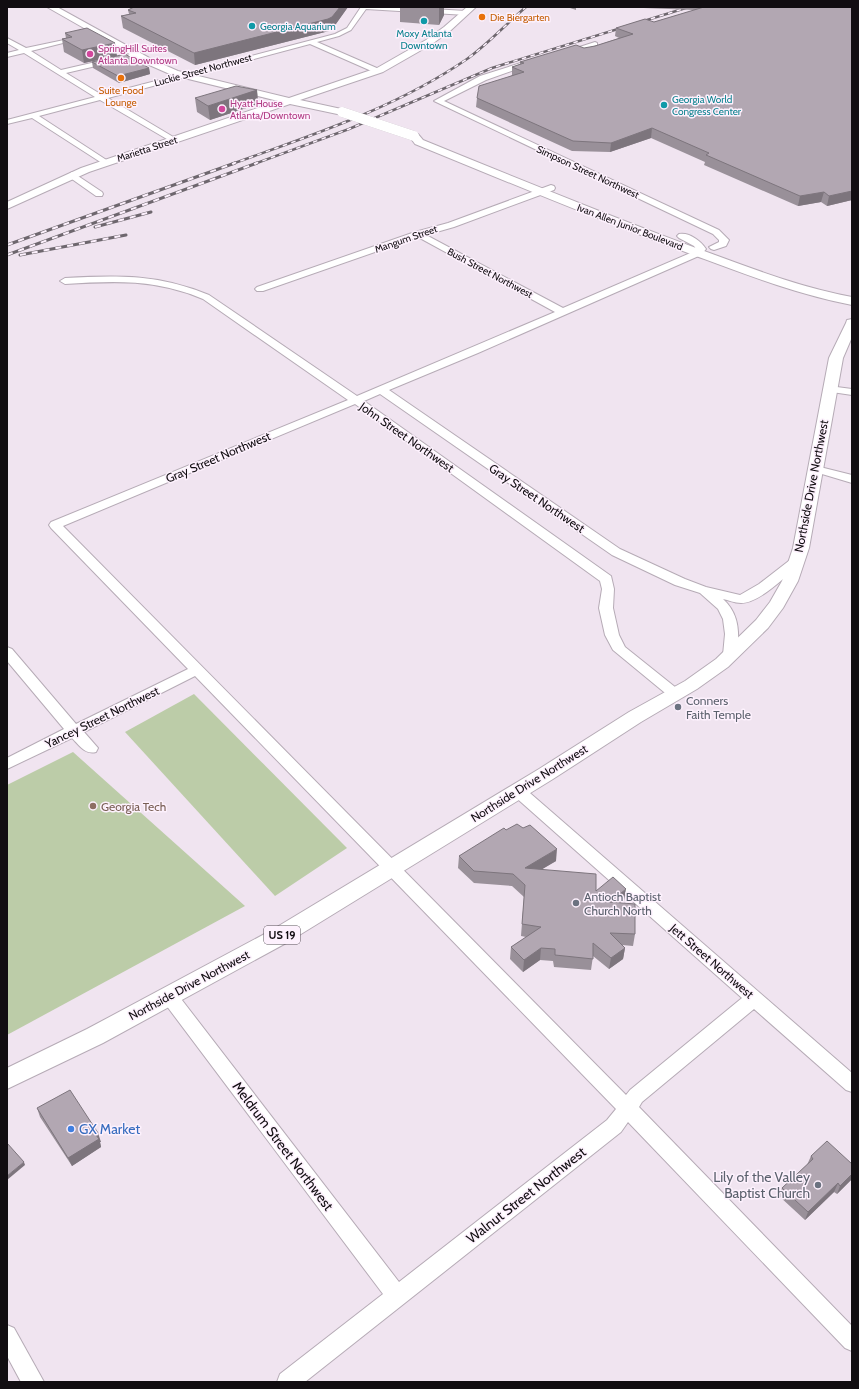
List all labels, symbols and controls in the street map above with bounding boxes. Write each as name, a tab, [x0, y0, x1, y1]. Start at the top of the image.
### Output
place label: Die Biergarten	[490, 11, 550, 24]
marker: Die Biergarten	[477, 12, 487, 22]
marker: Moxy Atlanta Downtown	[419, 16, 429, 26]
place label: Georgia Aquarium	[260, 20, 336, 33]
marker: Georgia Aquarium	[247, 21, 257, 31]
place label: Moxy Atlanta Downtown	[396, 27, 452, 52]
place label: SpringHill Suites Atlanta Downtown	[98, 42, 178, 67]
marker: SpringHill Suites Atlanta Downtown	[85, 49, 95, 59]
street label: Luckie Street Northwest	[153, 51, 254, 89]
marker: Suite Food Lounge	[116, 73, 126, 83]
place label: Suite Food Lounge	[98, 84, 144, 109]
place label: Georgia World Congress Center	[672, 93, 742, 118]
place label: Hyatt House Atlanta/Downtown	[230, 97, 311, 122]
marker: Georgia World Congress Center	[659, 100, 669, 110]
marker: Hyatt House Atlanta/Downtown	[217, 104, 227, 114]
street label: Marietta Street	[115, 133, 179, 165]
street label: Simpson Street Northwest	[535, 142, 642, 202]
street label: Ivan Allen Junior Boulevard	[575, 201, 685, 253]
street label: Mangum Street	[373, 222, 440, 256]
street label: Bush Street Northwest	[445, 245, 536, 301]
street label: John Street Northwest	[356, 398, 457, 475]
street label: Northside Drive Northwest	[791, 418, 831, 554]
street label: Gray Street Northwest	[163, 428, 273, 486]
street label: Gray Street Northwest	[486, 460, 588, 536]
street label: Yancey Street Northwest	[42, 683, 162, 752]
place label: Conners Faith Temple	[686, 693, 751, 722]
marker: Conners Faith Temple	[673, 702, 683, 712]
street label: Northside Drive Northwest	[468, 741, 590, 825]
place label: Georgia Tech	[101, 799, 166, 814]
marker: Georgia Tech	[88, 801, 98, 811]
place label: Antioch Baptist Church North	[584, 889, 661, 918]
marker: Antioch Baptist Church North	[571, 898, 581, 908]
street label: Jett Street Northwest	[666, 920, 757, 1002]
road number: US 19	[264, 926, 300, 944]
street label: Northside Drive Northwest	[126, 947, 252, 1023]
street label: Meldrum Street Northwest	[228, 1078, 338, 1215]
place label: GX Market	[79, 1120, 140, 1138]
marker: GX Market	[66, 1124, 76, 1134]
street label: Walnut Street Northwest	[463, 1143, 590, 1247]
place label: Lily of the Valley Baptist Church	[713, 1168, 810, 1202]
marker: Lily of the Valley Baptist Church	[813, 1180, 823, 1190]

